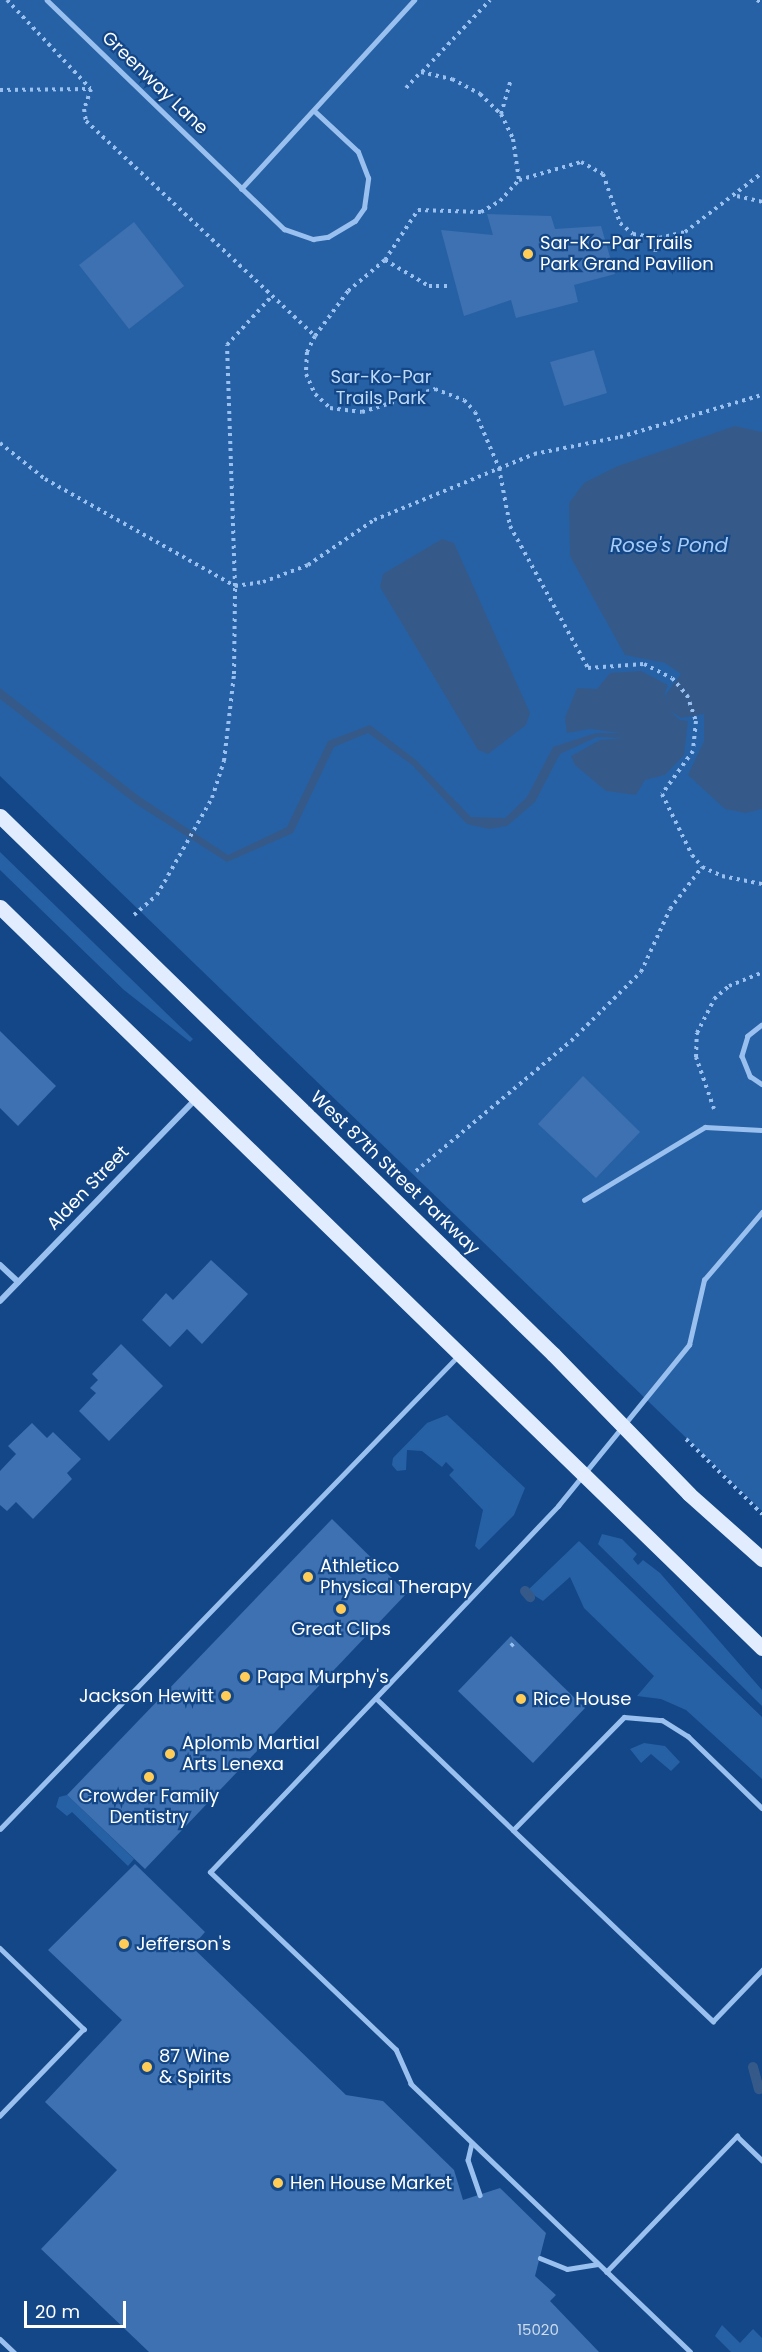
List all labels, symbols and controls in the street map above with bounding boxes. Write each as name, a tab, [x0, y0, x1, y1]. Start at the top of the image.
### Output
street label: Greenway Lane	[97, 27, 213, 139]
place label: Sar-Ko-Par Trails Park Grand Pavilion	[540, 233, 714, 276]
marker: Sar-Ko-Par Trails Park Grand Pavilion	[521, 247, 535, 261]
park label: Sar-Ko-Par Trails Park	[331, 367, 431, 410]
water label: Rose's Pond	[610, 533, 728, 557]
street label: West 87th Street Parkway	[306, 1086, 484, 1260]
street label: Alden Street	[42, 1141, 134, 1235]
place label: Athletico Physical Therapy	[320, 1556, 472, 1598]
marker: Athletico Physical Therapy	[301, 1570, 315, 1584]
marker: Great Clips	[334, 1602, 348, 1616]
place label: Great Clips	[291, 1618, 391, 1640]
place label: Papa Murphy's	[257, 1666, 389, 1688]
marker: Papa Murphy's	[238, 1670, 252, 1684]
place label: Jackson Hewitt	[79, 1685, 214, 1707]
place label: Rice House	[533, 1688, 631, 1710]
marker: Jackson Hewitt	[219, 1689, 233, 1703]
marker: Rice House	[514, 1692, 528, 1706]
place label: Aplomb Martial Arts Lenexa	[182, 1733, 320, 1776]
marker: Aplomb Martial Arts Lenexa	[163, 1747, 177, 1761]
marker: Crowder Family Dentistry	[142, 1770, 156, 1784]
place label: Crowder Family Dentistry	[79, 1786, 219, 1828]
place label: Jefferson's	[136, 1933, 231, 1955]
marker: Jefferson's	[117, 1937, 131, 1951]
place label: 87 Wine & Spirits	[159, 2046, 231, 2088]
marker: 87 Wine & Spirits	[140, 2060, 154, 2074]
place label: Hen House Market	[290, 2172, 452, 2194]
marker: Hen House Market	[271, 2176, 285, 2190]
scale bar	[27, 2289, 129, 2327]
text: 20 m	[35, 2299, 80, 2324]
house number: 15020	[517, 2321, 559, 2339]

